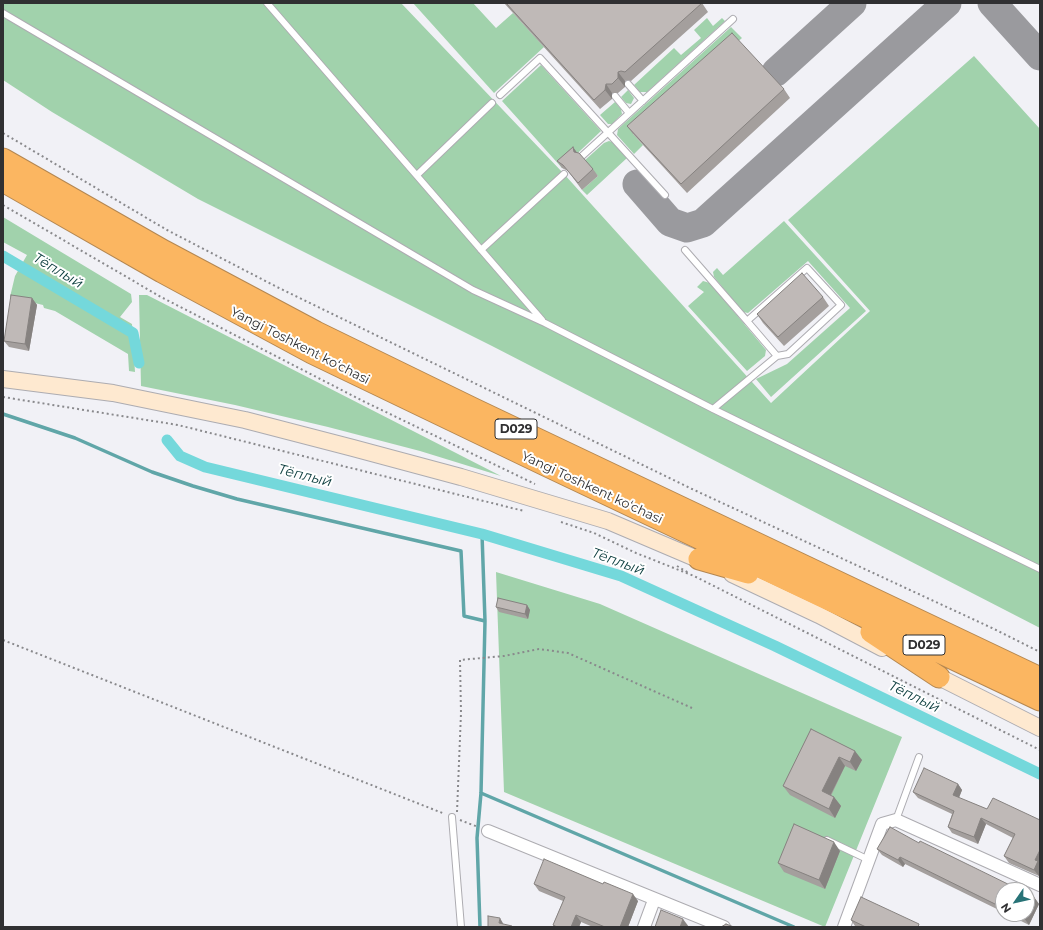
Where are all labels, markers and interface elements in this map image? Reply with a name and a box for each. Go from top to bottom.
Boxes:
water label: Тёплый [30,250,86,292]
street label: Yangi Toshkent ko‘chasi [228,304,372,388]
road number: D029 [495,419,537,439]
street label: Yangi Toshkent ko‘chasi [519,448,665,528]
water label: Тёплый [276,461,334,491]
water label: Тёплый [589,545,647,579]
road number: D029 [903,635,945,655]
water label: Тёплый [886,677,942,717]
north arrow [995,882,1035,922]
text: N [998,901,1014,916]

